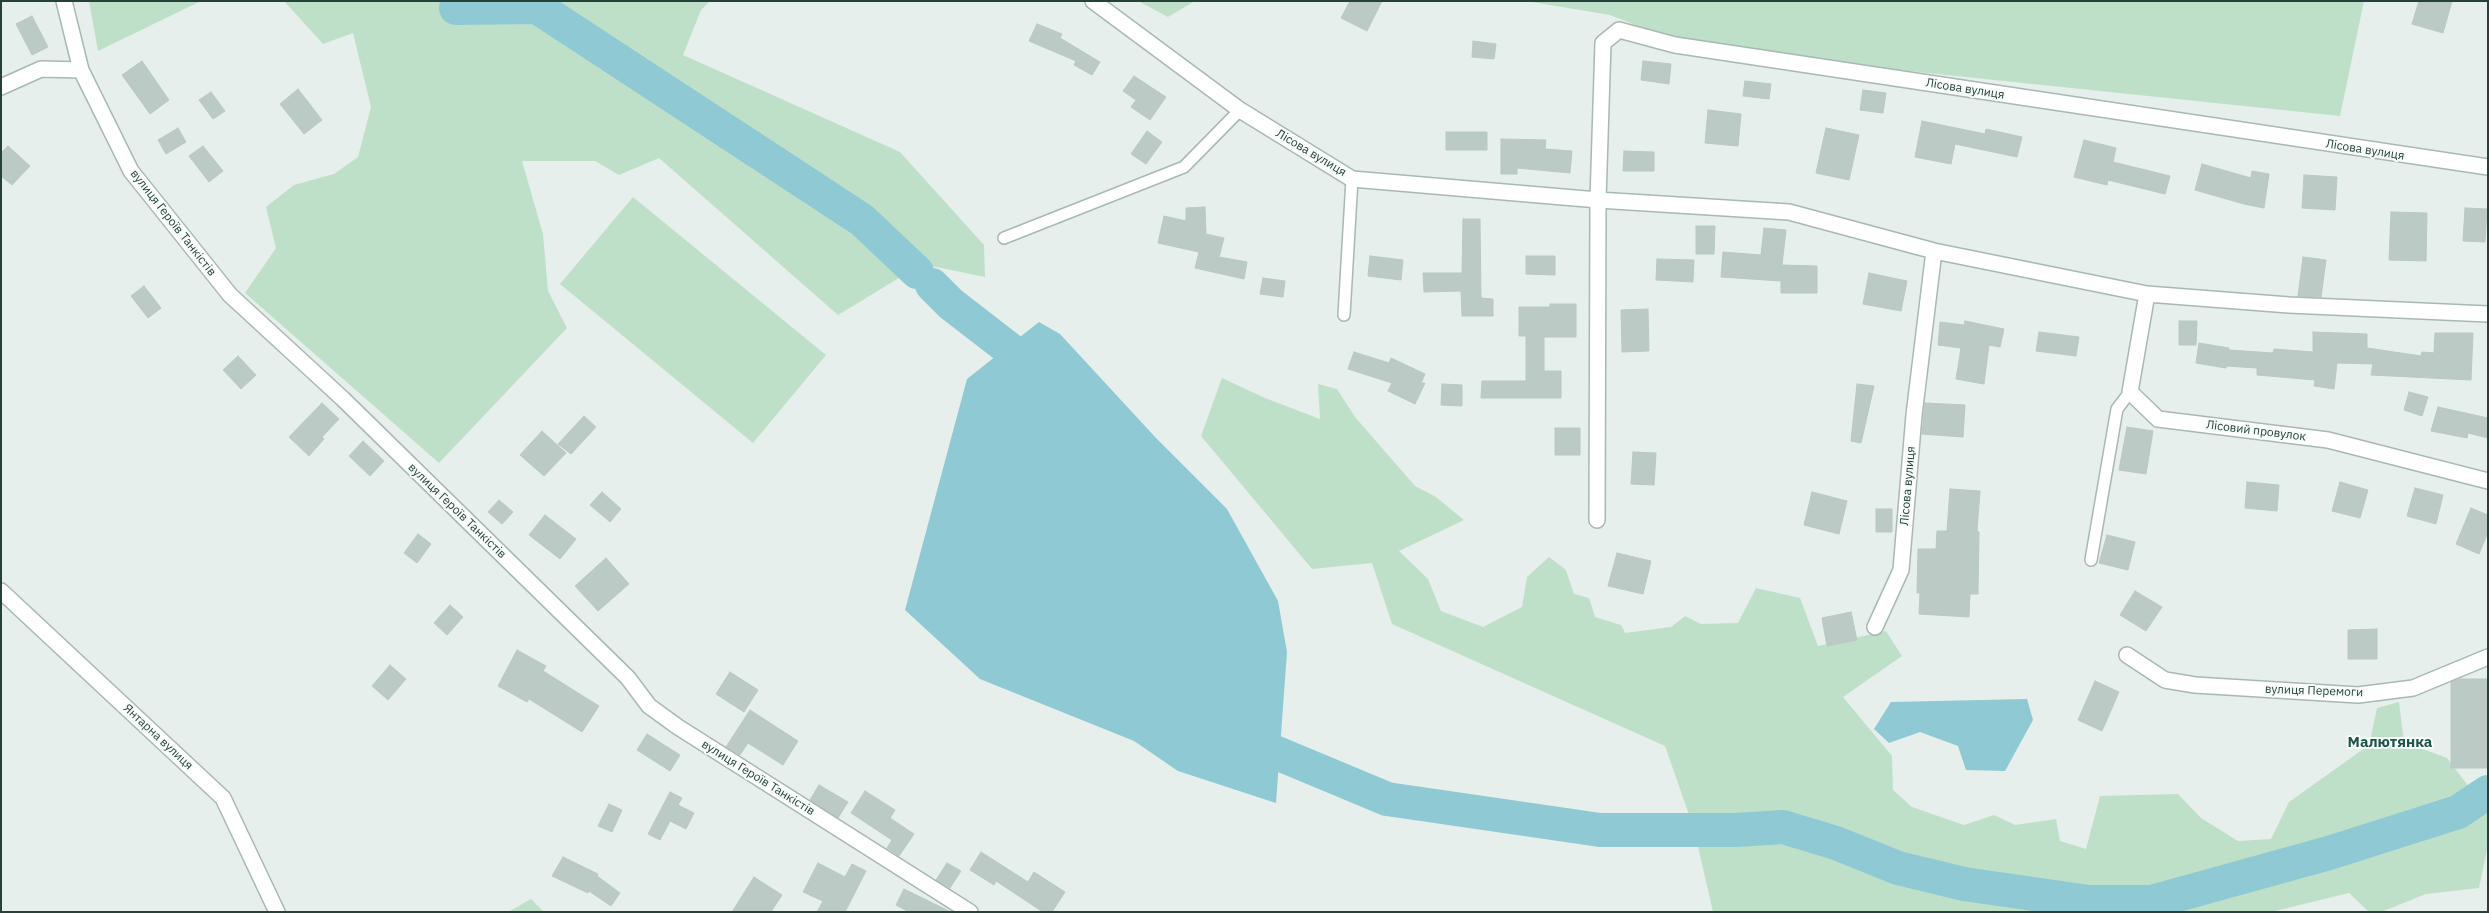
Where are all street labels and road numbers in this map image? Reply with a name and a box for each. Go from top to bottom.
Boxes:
street label: Лісова вулиця [1925,76,2005,102]
street label: Лісова вулиця [1273,126,1349,180]
street label: Лісова вулиця [2325,137,2405,163]
street label: вулиця Героїв Танкістів [127,167,219,279]
street label: Лісовий провулок [2205,418,2307,444]
street label: Лісова вулиця [1897,446,1919,526]
street label: вулиця Героїв Танкістів [405,460,509,562]
street label: вулиця Перемоги [2265,682,2363,700]
street label: Янтарна вулиця [120,701,196,773]
street label: вулиця Героїв Танкістів [699,737,817,819]

